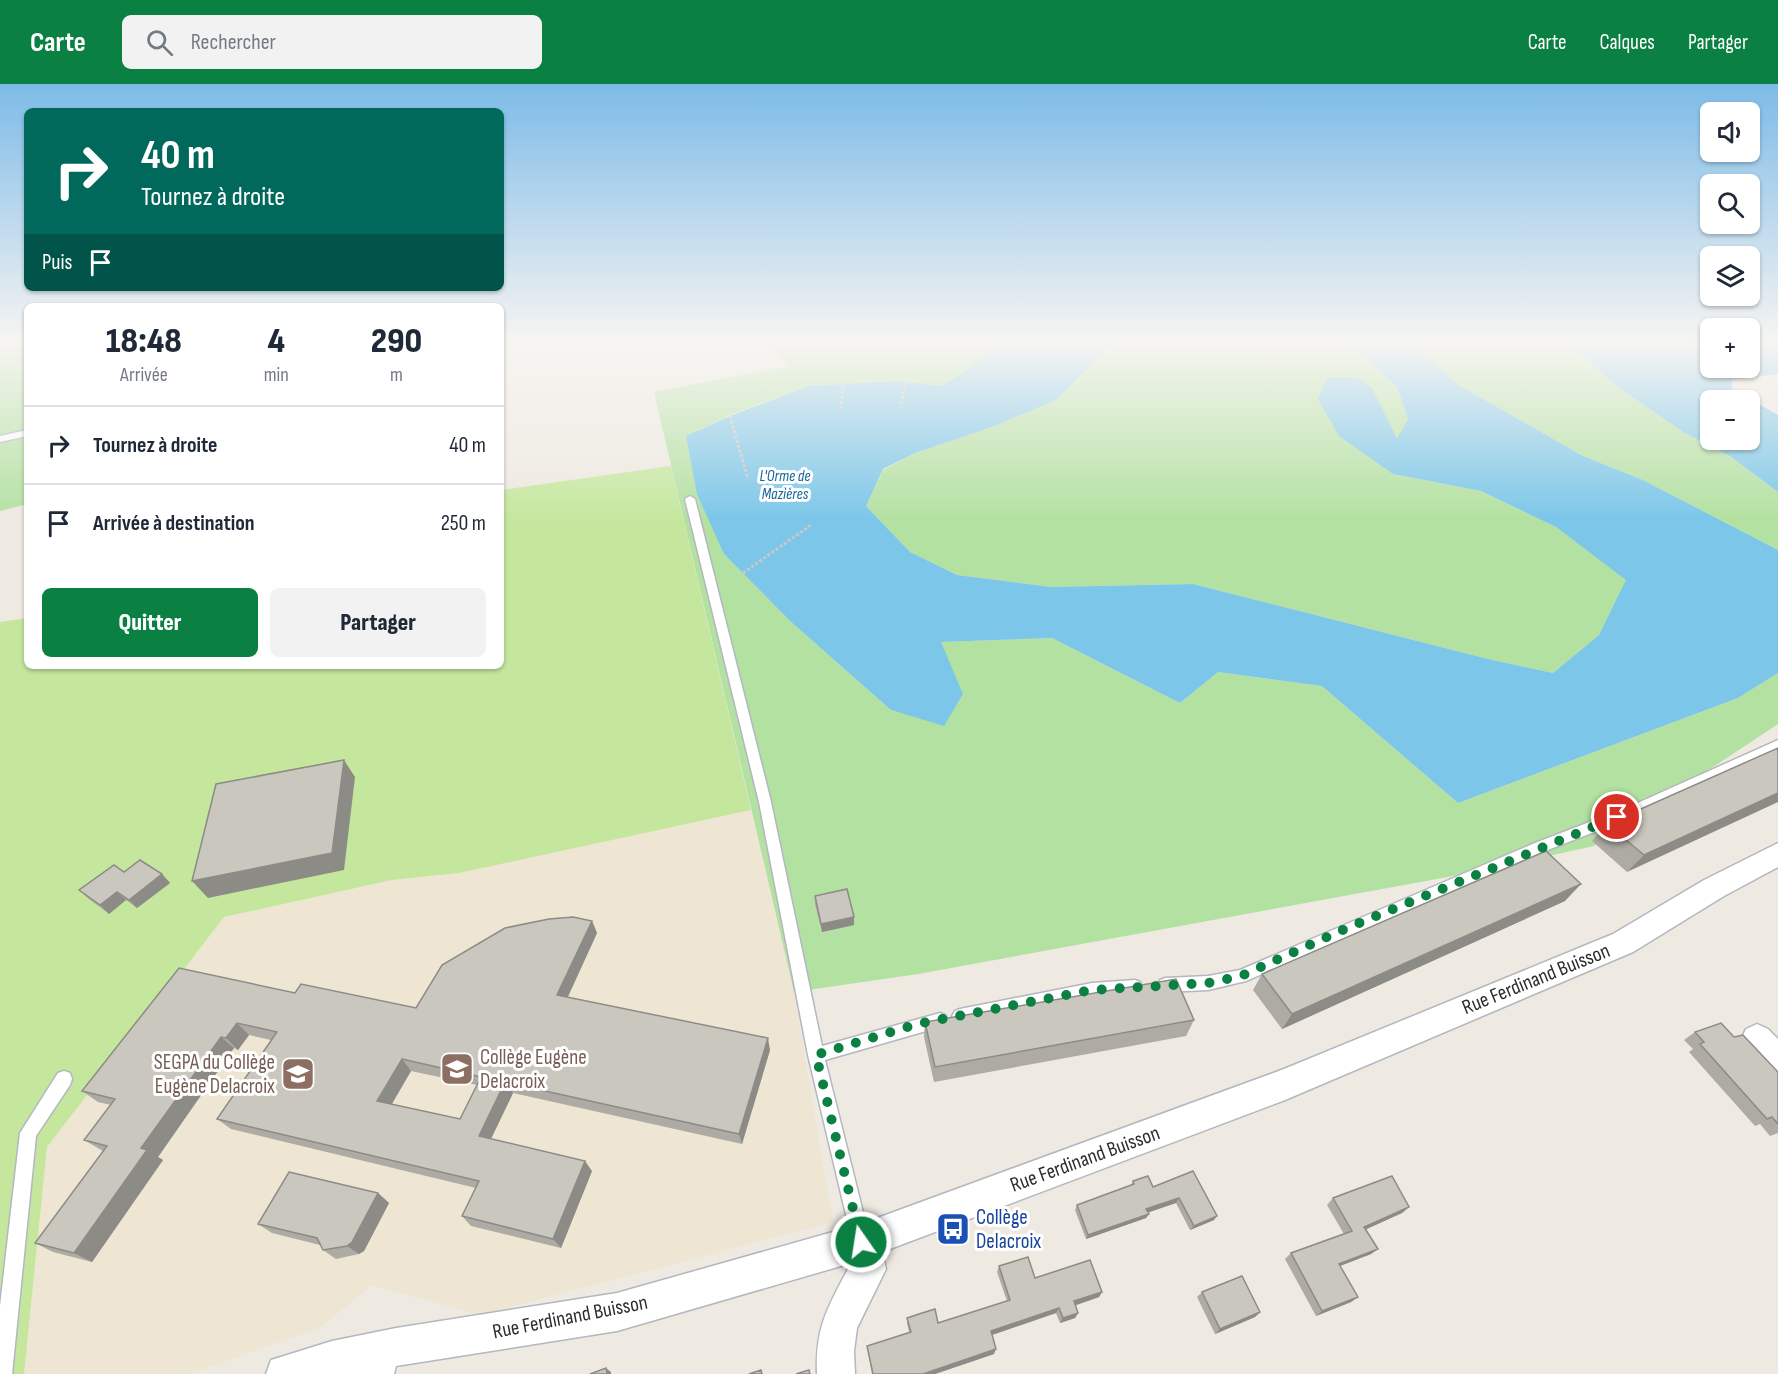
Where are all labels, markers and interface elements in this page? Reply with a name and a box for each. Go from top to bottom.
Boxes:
search box [122,15,542,69]
text: Carte [30,26,86,59]
icon: search [143,26,176,59]
text: Rechercher [191,29,276,56]
text: Carte [1528,30,1567,55]
text: Calques [1600,30,1655,55]
text: Partager [1688,30,1748,55]
map controls [1700,102,1760,450]
button: sound [1700,102,1760,162]
text: 40 m [141,130,215,181]
icon: right [42,132,120,210]
button: search [1700,174,1760,234]
text: Tournez à droite [141,181,285,213]
icon: arrive [84,246,117,279]
button: layers [1700,246,1760,306]
text: Puis [42,249,72,276]
button: + [1700,318,1760,378]
text: 18:48 [106,320,182,363]
text: 4 [268,320,285,363]
text: 290 [371,320,422,363]
text: Arrivée [120,363,168,387]
text: min [264,363,289,387]
text: m [390,363,403,387]
button: − [1700,390,1760,450]
icon: right [42,429,75,462]
text: Tournez à droite [93,432,218,459]
text: 40 m [449,432,486,459]
water label: L'Orme de Mazières [759,467,811,504]
icon: arrive [42,507,75,540]
text: Arrivée à destination [93,510,255,537]
text: 250 m [441,510,486,537]
button: Quitter [42,588,258,657]
button: Partager [270,588,486,657]
pin [1591,791,1642,842]
icon: arrive [1600,800,1633,833]
street label: Rue Ferdinand Buisson [1458,938,1614,1020]
place label: Collège Eugène Delacroix [480,1045,587,1094]
place label: SEGPA du Collège Eugène Delacroix [154,1050,275,1099]
school or university icon: Collège Eugène Delacroix [439,1051,475,1087]
school or university icon: SEGPA du Collège Eugène Delacroix [280,1056,316,1092]
street label: Rue Ferdinand Buisson [1007,1120,1163,1198]
place label: Collège Delacroix [976,1205,1041,1254]
position arrow [829,1210,893,1274]
bus stop icon: Collège Delacroix [935,1211,971,1247]
street label: Rue Ferdinand Buisson [490,1290,650,1344]

